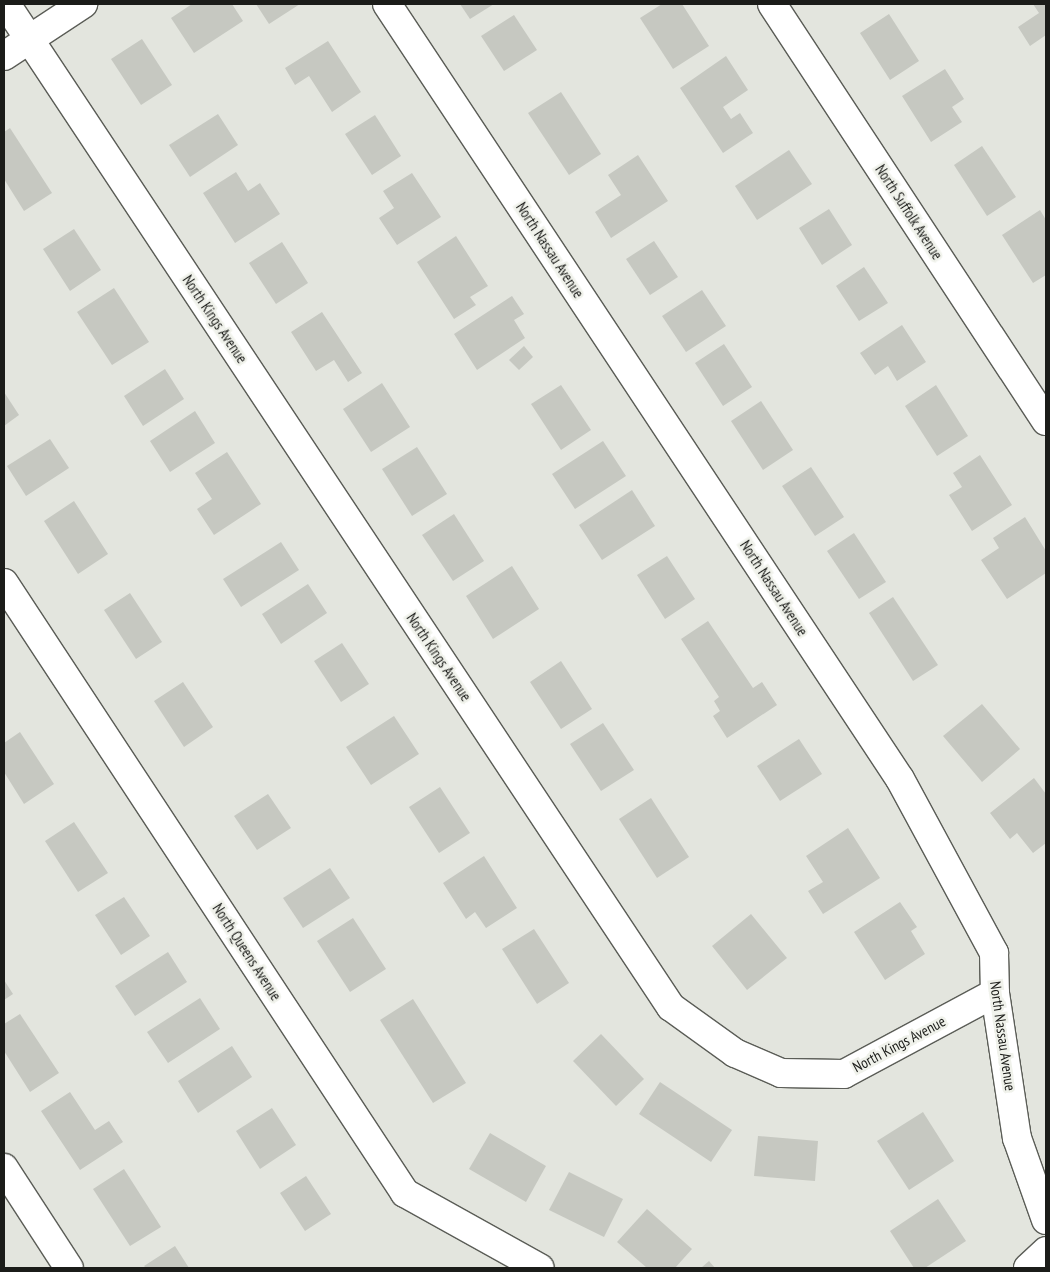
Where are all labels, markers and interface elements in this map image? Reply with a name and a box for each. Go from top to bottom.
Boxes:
street label: North Suffolk Avenue [871,161,947,263]
street label: North Nassau Avenue [512,199,588,301]
street label: North Kings Avenue [179,271,251,367]
street label: North Nassau Avenue [736,537,812,639]
street label: North Kings Avenue [403,609,475,705]
street label: North Queens Avenue [209,900,285,1004]
street label: North Nassau Avenue [986,980,1020,1092]
street label: North Kings Avenue [849,1012,949,1076]

